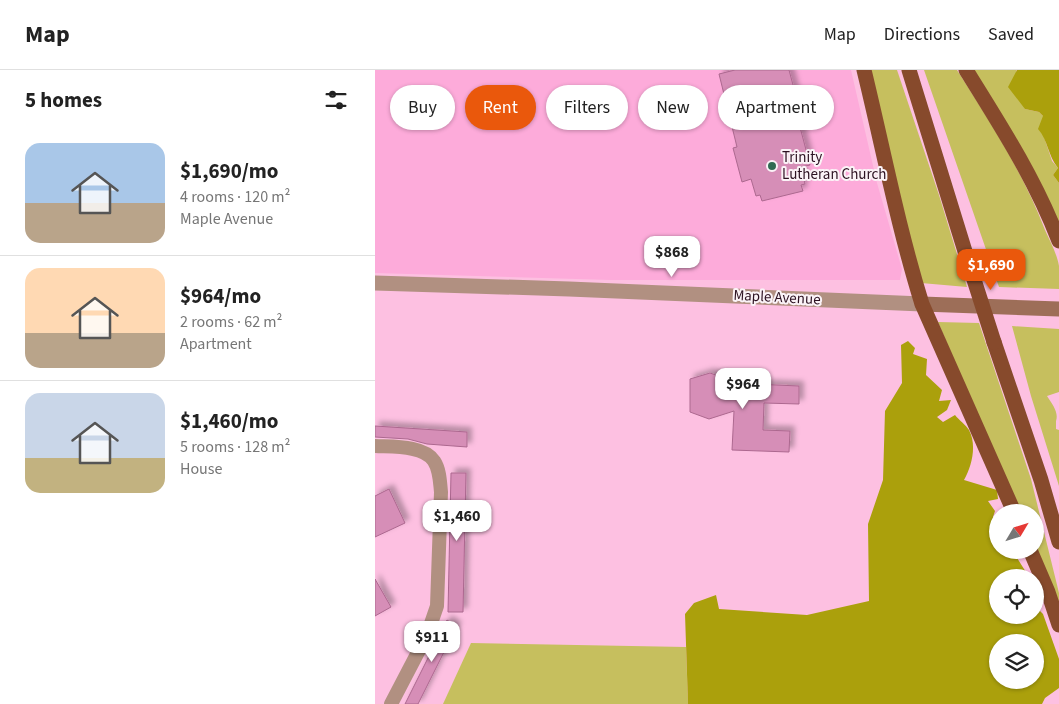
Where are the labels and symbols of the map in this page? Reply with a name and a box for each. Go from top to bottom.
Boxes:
place label: Trinity Lutheran Church [782,147,887,185]
marker: Trinity Lutheran Church [766,160,778,172]
pin: $868 [642,236,702,278]
pin: $1,690 [950,248,1032,291]
street label: Maple Avenue [733,285,821,310]
pin: $964 [713,368,773,410]
pin: $1,460 [416,500,498,542]
north arrow [989,504,1044,559]
pin: $911 [402,620,462,663]

